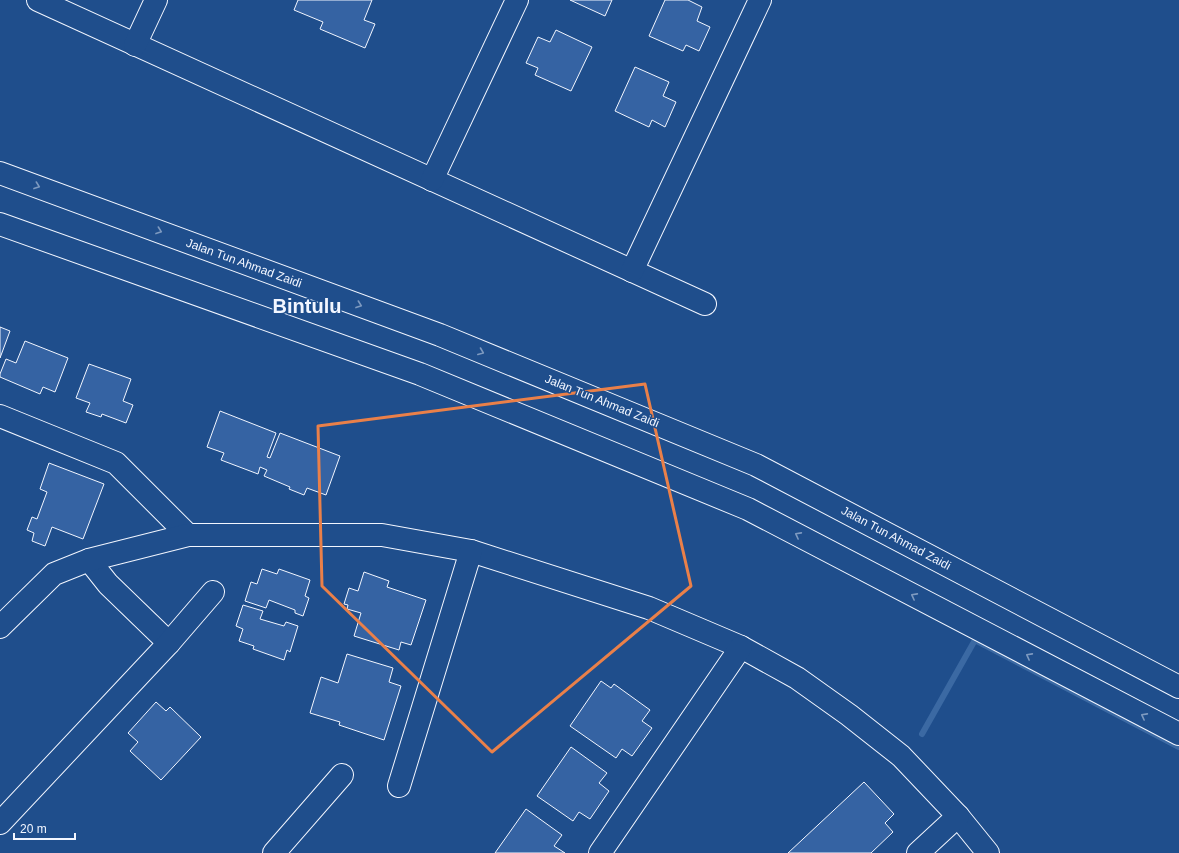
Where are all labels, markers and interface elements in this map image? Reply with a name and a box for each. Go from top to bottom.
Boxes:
one-way arrow [33,182,40,190]
one-way arrow [155,227,162,235]
street label: Jalan Tun Ahmad Zaidi [184,236,304,290]
district label: Bintulu [273,295,341,317]
one-way arrow [356,301,363,309]
one-way arrow [477,347,484,355]
street label: Jalan Tun Ahmad Zaidi [543,372,661,430]
street label: Jalan Tun Ahmad Zaidi [839,503,953,573]
one-way arrow [795,533,803,540]
one-way arrow [911,593,918,600]
one-way arrow [1026,653,1033,660]
one-way arrow [1141,713,1149,720]
scale bar [14,815,75,841]
text: 20 m [20,822,47,836]

